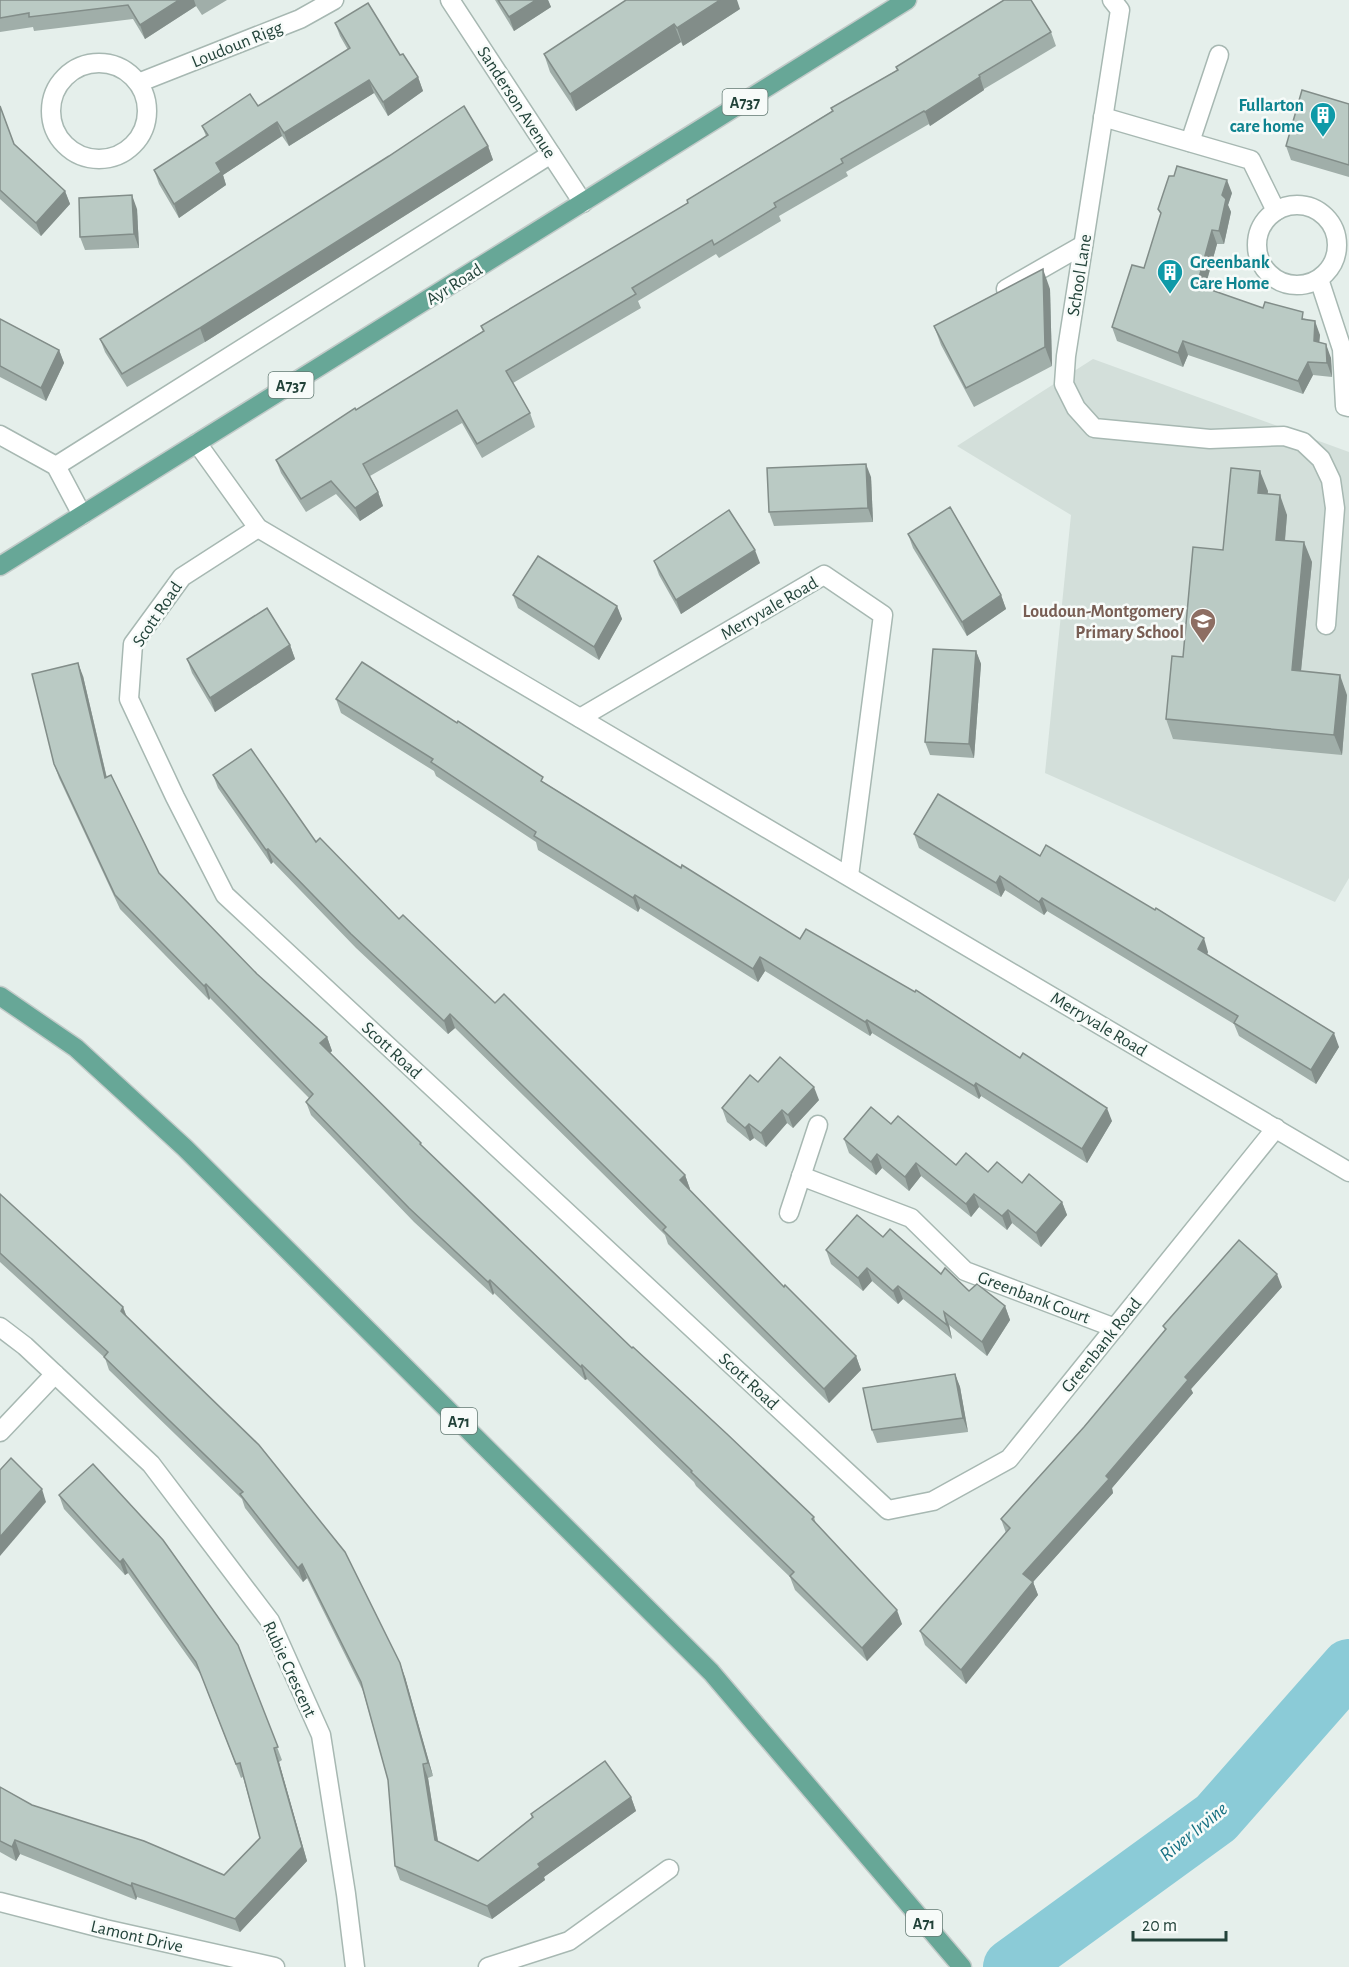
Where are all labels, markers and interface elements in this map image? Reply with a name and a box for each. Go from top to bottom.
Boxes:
street label: Loudoun Rigg [189,18,286,71]
street label: Sanderson Avenue [473,44,559,162]
road number: A737 [722,89,768,115]
place label: Fullarton care home [1230,97,1304,136]
building icon: Fullarton care home [1308,100,1338,138]
street label: School Lane [1065,233,1095,317]
place label: Greenbank Care Home [1190,254,1270,293]
building icon: Greenbank Care Home [1155,257,1185,295]
street label: Ayr Road [423,261,486,309]
road number: A737 [268,372,314,398]
street label: Merryvale Road [718,574,821,644]
street label: Scott Road [130,579,186,650]
place label: Loudoun-Montgomery Primary School [1023,603,1185,642]
school or university icon: Loudoun-Montgomery Primary School [1188,606,1218,644]
street label: Merryvale Road [1047,989,1150,1061]
street label: Scott Road [358,1019,425,1083]
street label: Greenbank Court [975,1268,1092,1328]
street label: Greenbank Road [1058,1295,1145,1396]
street label: Scott Road [715,1350,782,1414]
road number: A71 [441,1408,477,1434]
street label: Rubie Crescent [259,1619,319,1720]
water label: River Irvine [1156,1798,1232,1865]
scale bar [1133,1904,1226,1942]
road number: A71 [906,1910,942,1936]
text: 20 m [1142,1917,1177,1935]
street label: Lamont Drive [89,1918,185,1956]

